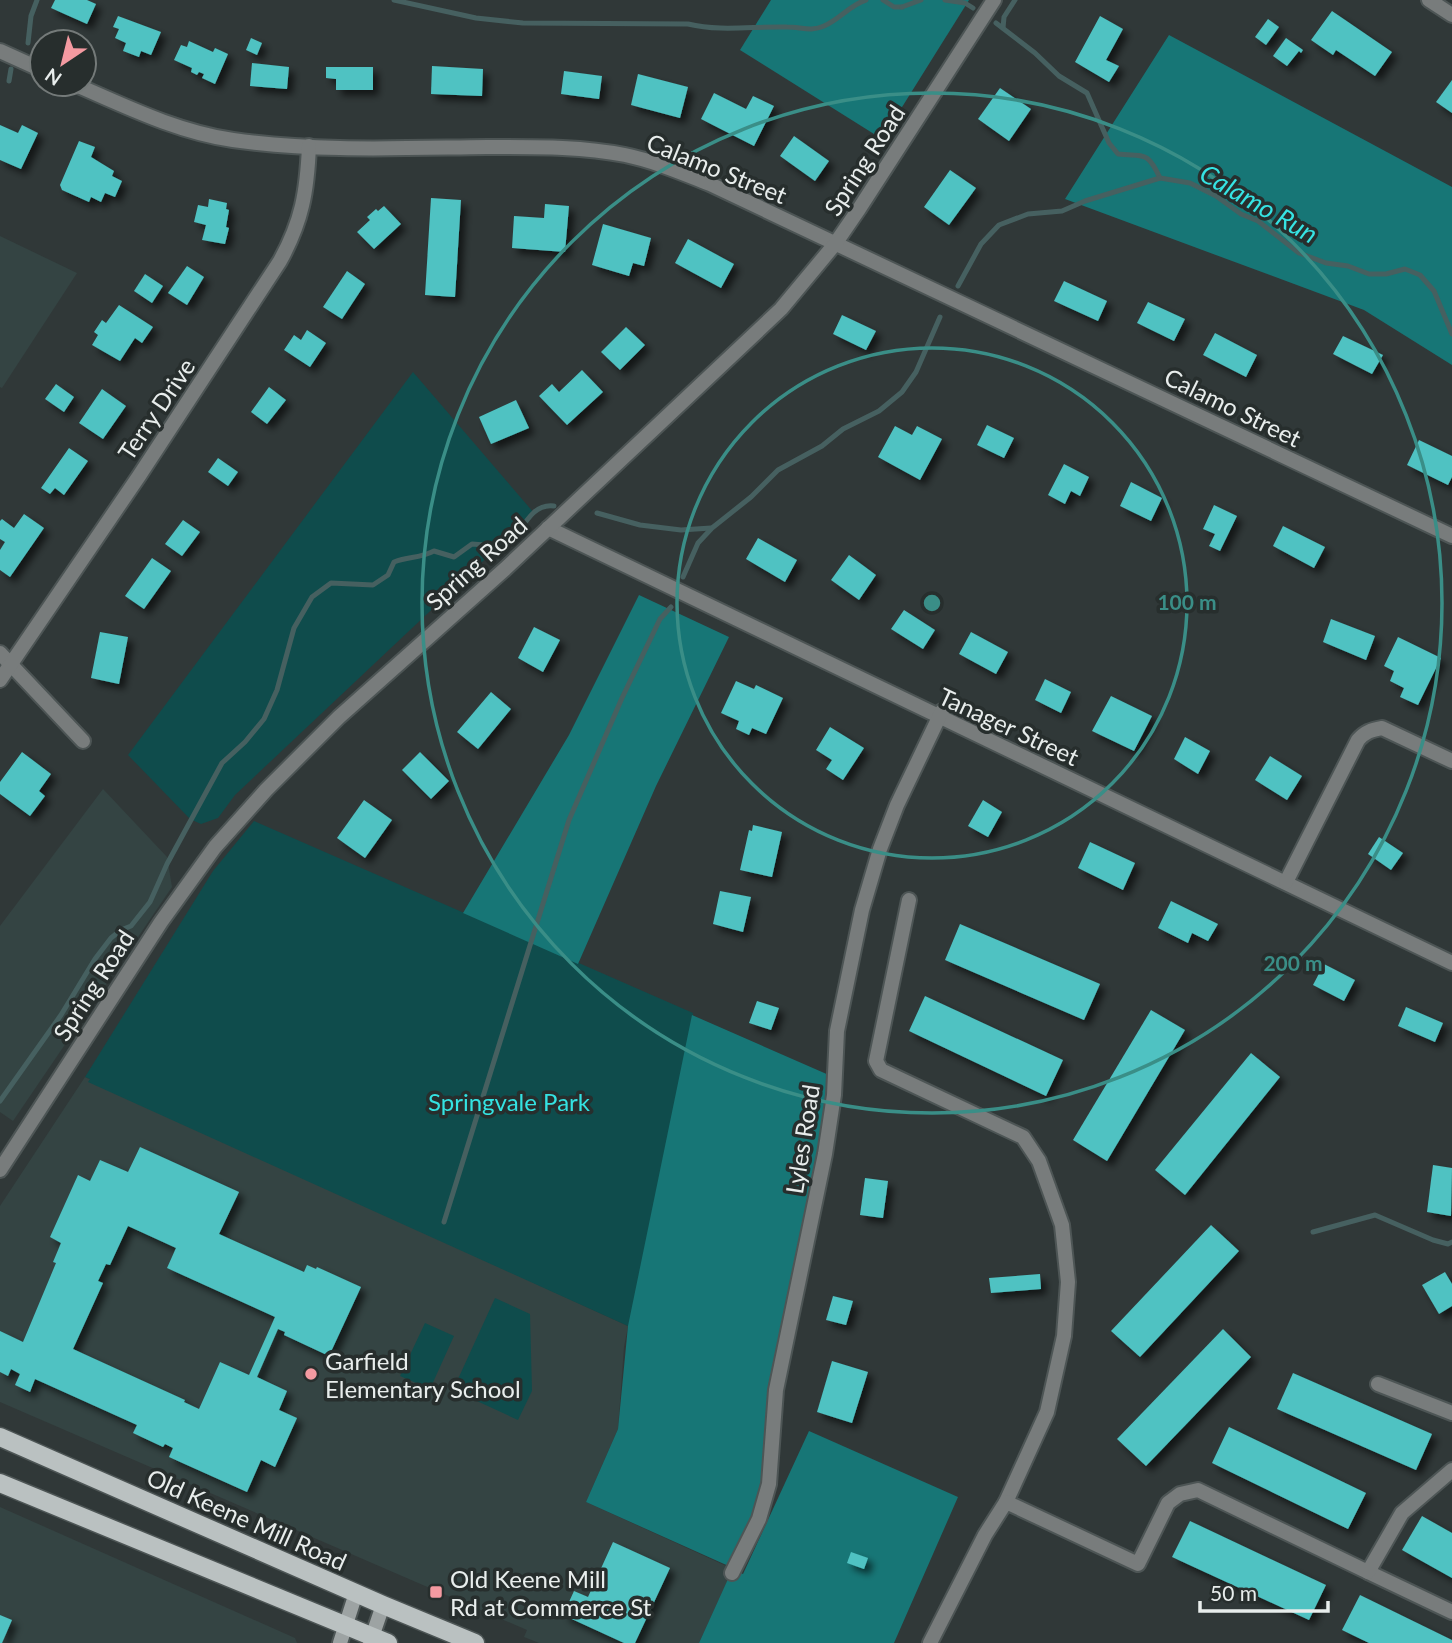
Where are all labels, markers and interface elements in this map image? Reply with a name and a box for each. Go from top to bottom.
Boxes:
north arrow [28,28,98,98]
text: N [40,64,66,91]
street label: Spring Road [818,99,910,221]
street label: Calamo Street [643,127,792,209]
water label: Calamo Run [1194,156,1324,250]
street label: Terry Drive [111,353,201,465]
street label: Calamo Street [1160,361,1306,453]
street label: Spring Road [419,510,533,616]
text: 100 m [1157,589,1217,614]
centre of rings [920,591,944,615]
street label: Tanager Street [934,681,1084,771]
street label: Spring Road [47,924,139,1046]
text: 200 m [1263,950,1323,975]
street label: Lyles Road [779,1082,825,1196]
park label: Springvale Park [428,1087,591,1116]
place label: Garfield Elementary School [325,1346,521,1403]
marker: Garfield Elementary School [303,1366,319,1382]
street label: Old Keene Mill Road [143,1462,351,1576]
place label: Old Keene Mill Rd at Commerce St [450,1564,652,1621]
scale bar [1200,1570,1328,1614]
text: 50 m [1210,1580,1257,1605]
marker: Old Keene Mill Rd at Commerce St [428,1584,444,1600]

